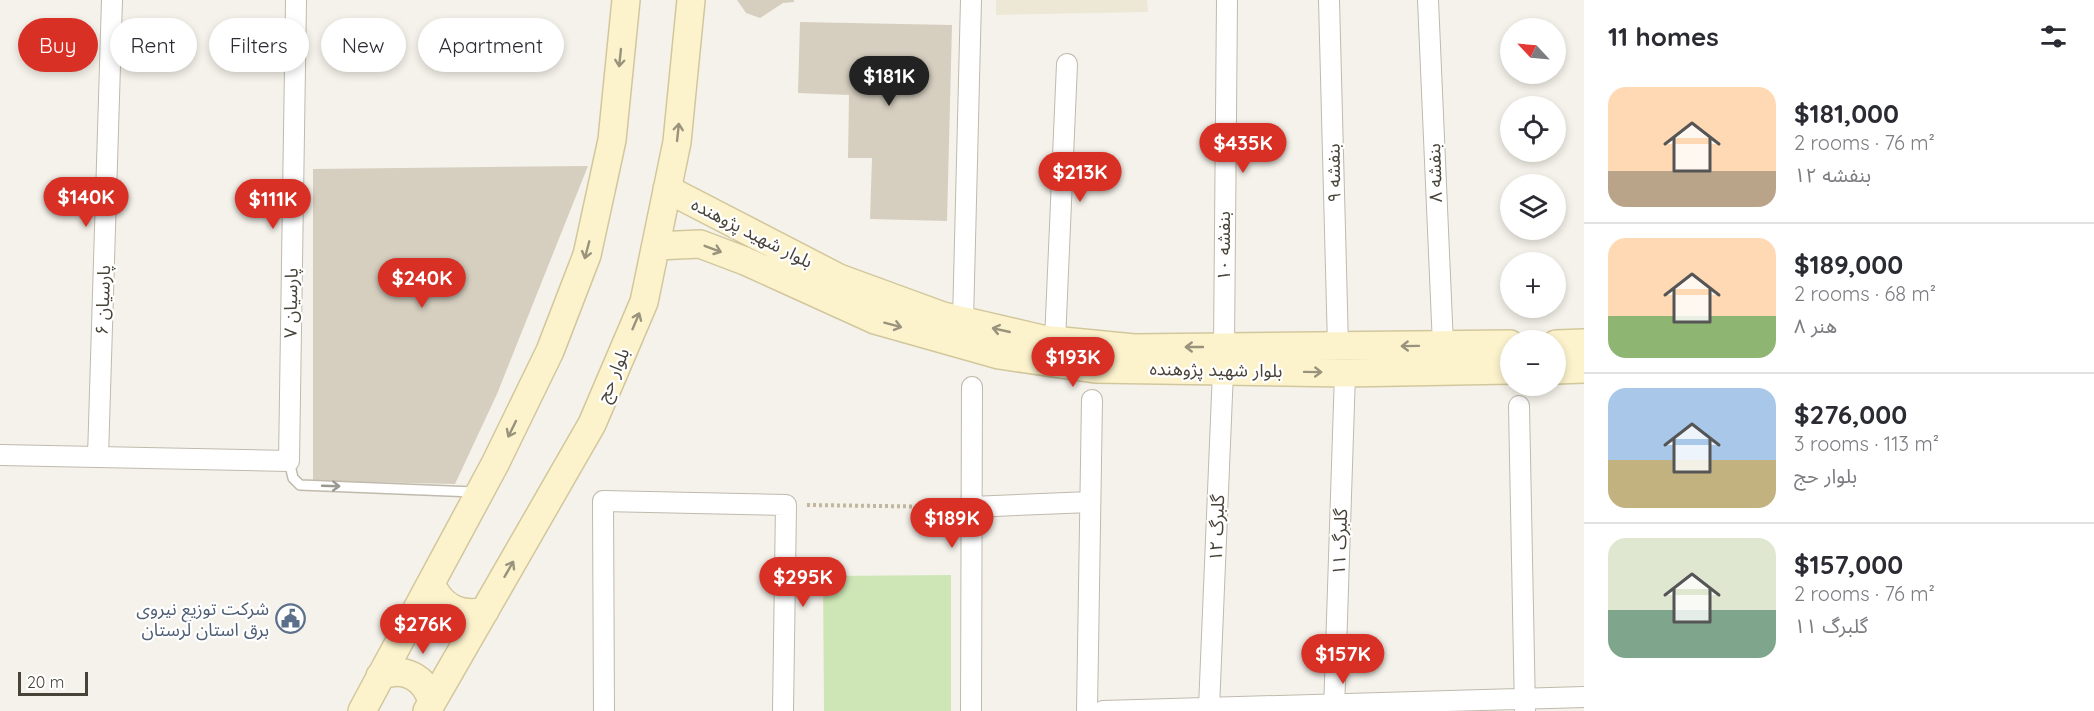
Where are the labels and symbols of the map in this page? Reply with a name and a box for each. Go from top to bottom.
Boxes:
north arrow [1500,18,1566,84]
one-way arrow [614,48,625,68]
pin: $181K [847,56,931,107]
one-way arrow [673,122,684,142]
pin: $435K [1201,123,1285,174]
street label: بنفشه ۹ [1321,143,1346,203]
street label: بنفشه ۸ [1422,143,1447,203]
pin: $213K [1038,152,1122,203]
pin: $140K [44,177,128,228]
pin: $111K [231,179,315,230]
street label: بلوار شهید پژوهنده [688,192,817,273]
street label: بنفشه ۱۰ [1212,211,1235,281]
one-way arrow [581,240,593,259]
one-way arrow [703,244,722,255]
pin: $240K [380,258,464,309]
street label: پارسیان ۶ [90,264,115,336]
street label: پارسیان ۷ [278,268,303,338]
one-way arrow [631,313,642,331]
one-way arrow [883,320,902,331]
one-way arrow [991,323,1010,335]
pin: $193K [1031,337,1115,388]
one-way arrow [1401,340,1421,351]
one-way arrow [1185,341,1205,353]
street label: بلوار حج [591,344,636,406]
street label: بلوار شهید پژوهنده [1149,357,1283,382]
one-way arrow [1303,366,1323,378]
one-way arrow [505,420,517,438]
one-way arrow [321,480,341,492]
street label: گلبرگ ۱۲ [1204,494,1229,562]
pin: $189K [910,498,994,549]
street label: گلبرگ ۱۱ [1327,508,1352,576]
pin: $295K [761,557,845,608]
one-way arrow [504,561,515,579]
place label: شرکت توزیع نیروی برق استان لرستان [136,597,269,641]
public building icon: شرکت توزیع نیروی برق استان لرستان [274,603,306,635]
pin: $276K [381,604,465,655]
pin: $157K [1301,634,1385,685]
scale bar [18,669,88,696]

